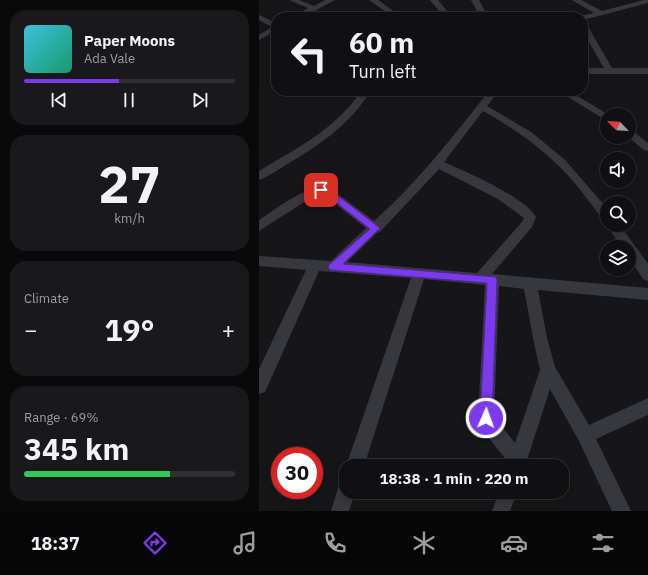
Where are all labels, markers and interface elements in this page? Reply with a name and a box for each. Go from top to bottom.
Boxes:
text: 60 m [349,24,414,61]
icon: left [283,28,335,80]
text: Paper Moons [84,31,175,50]
text: Ada Vale [84,50,135,67]
text: Turn left [349,60,417,83]
icon: previous [48,89,70,111]
icon: pause [118,89,140,111]
icon: next [189,89,211,111]
north arrow [600,108,636,144]
map controls [600,108,636,276]
text: 27 [98,150,161,217]
button: sound [600,152,636,188]
pin [304,173,338,207]
icon: arrive [310,179,332,201]
button: search [600,196,636,232]
text: km/h [114,210,145,227]
button: layers [600,240,636,276]
text: Climate [24,290,69,307]
text: 19° [104,310,155,349]
text: − [24,315,37,344]
text: + [222,315,235,344]
position arrow [465,397,507,439]
text: Range · 69% [24,409,98,426]
text: 345 km [24,429,129,468]
speed limit sign: 30 [271,447,323,499]
text: 18:38 · 1 min · 220 m [380,469,528,488]
icon: directions [141,529,169,557]
icon: music [231,529,259,557]
icon: phone [321,529,349,557]
icon: climate [410,529,438,557]
icon: car [500,529,528,557]
icon: filters [589,529,617,557]
text: 18:37 [31,532,80,555]

